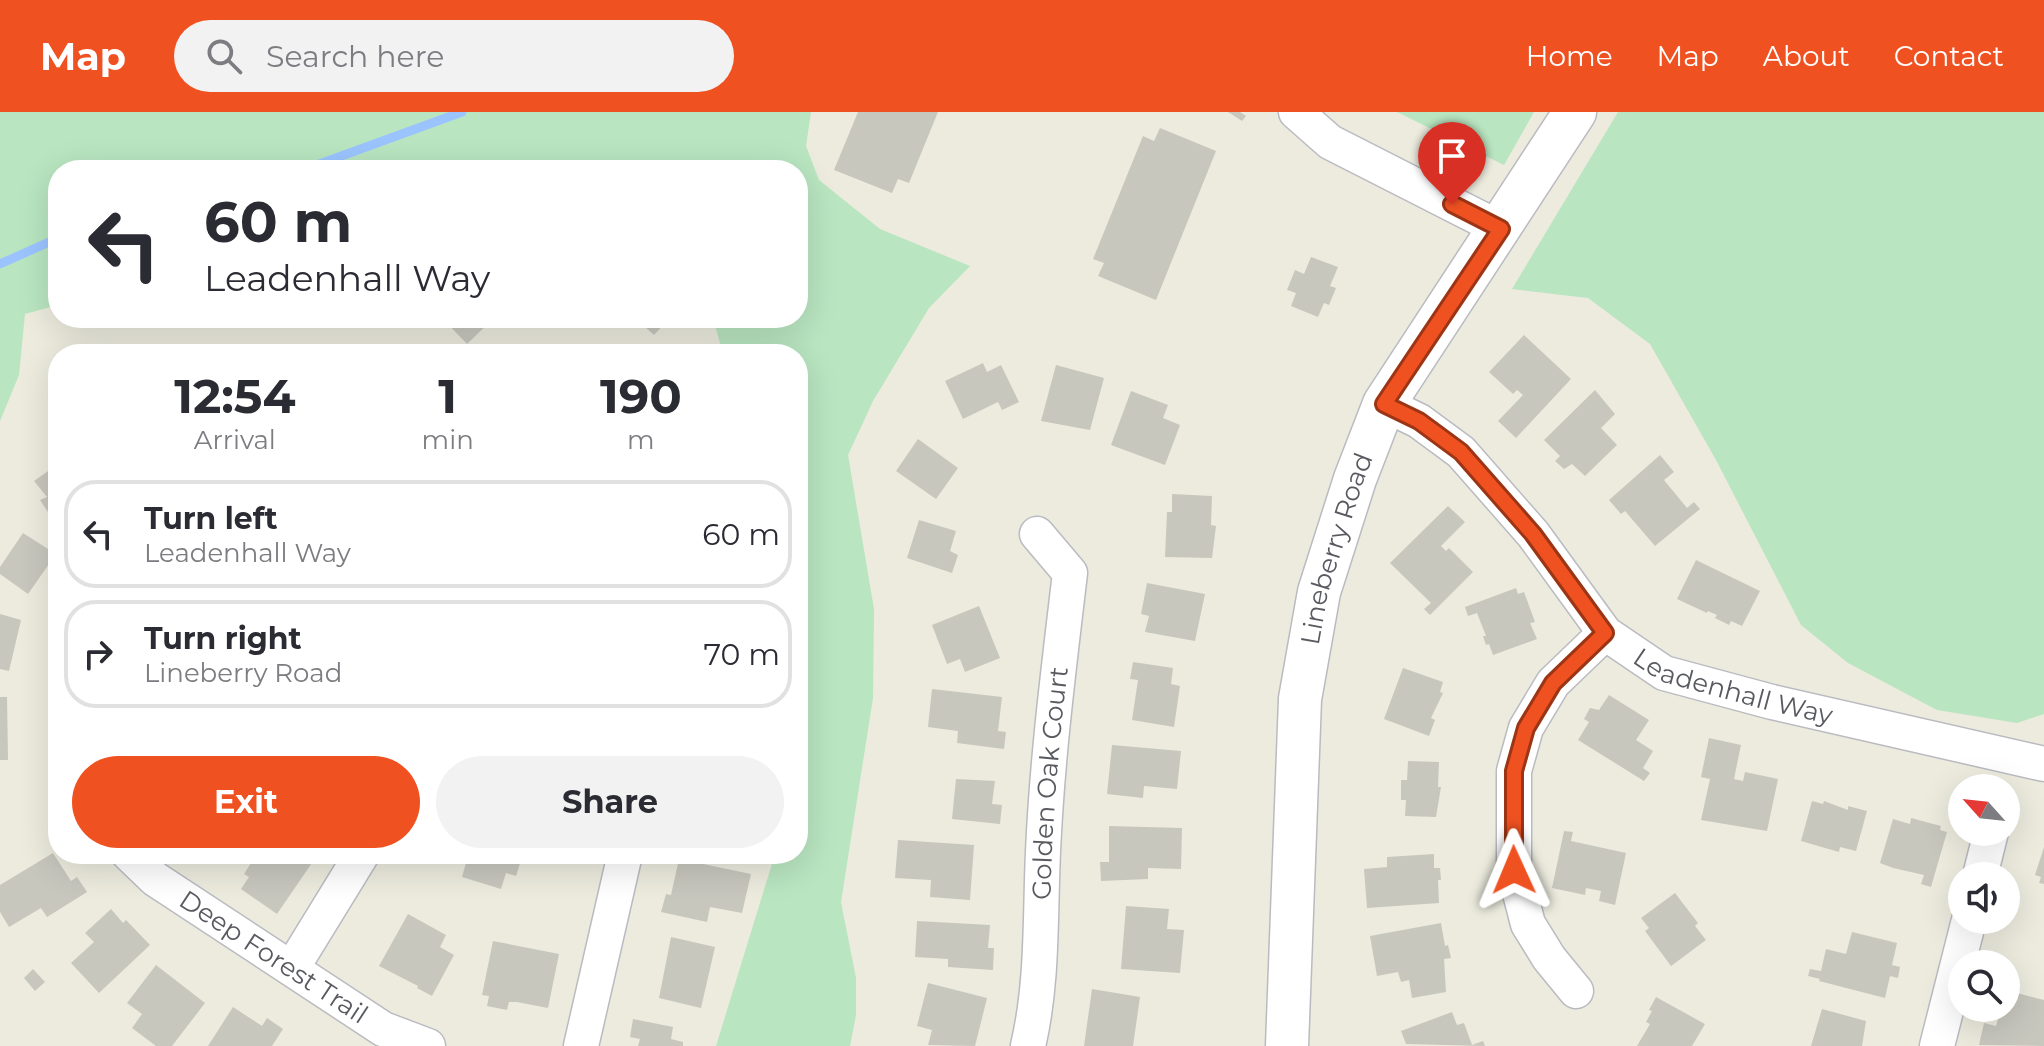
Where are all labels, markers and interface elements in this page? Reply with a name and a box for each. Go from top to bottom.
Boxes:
search box [174,20,734,92]
text: Map [40,33,126,80]
icon: search [202,34,246,78]
text: Search here [266,38,444,75]
text: Home [1526,39,1613,73]
text: Map [1657,39,1719,73]
text: About [1763,39,1850,73]
text: Contact [1894,39,2004,73]
pin [1418,122,1486,204]
icon: arrive [1430,134,1474,178]
text: 60 m [204,188,352,256]
icon: left [72,192,176,296]
text: Leadenhall Way [204,256,490,300]
text: 12:54 [174,367,295,425]
text: 1 [438,367,457,425]
text: 190 [600,367,682,425]
text: Arrival [194,424,276,456]
text: min [422,424,474,456]
text: m [627,424,655,456]
street label: Lineberry Road [1294,448,1380,647]
text: Turn left [144,500,277,537]
icon: left [76,512,120,556]
text: 60 m [702,516,780,553]
text: Leadenhall Way [144,537,351,569]
text: Turn right [144,620,301,657]
icon: right [76,632,120,676]
text: 70 m [703,636,780,673]
street label: Leadenhall Way [1627,641,1837,732]
text: Lineberry Road [144,657,342,689]
street label: Golden Oak Court [1026,665,1075,900]
button: Exit [72,756,420,848]
button: Share [436,756,784,848]
north arrow [1948,774,2020,846]
map controls [1948,774,2020,1022]
position arrow [1472,828,1556,912]
button: sound [1948,862,2020,934]
street label: Deep Forest Trail [173,883,374,1031]
button: search [1948,950,2020,1022]

